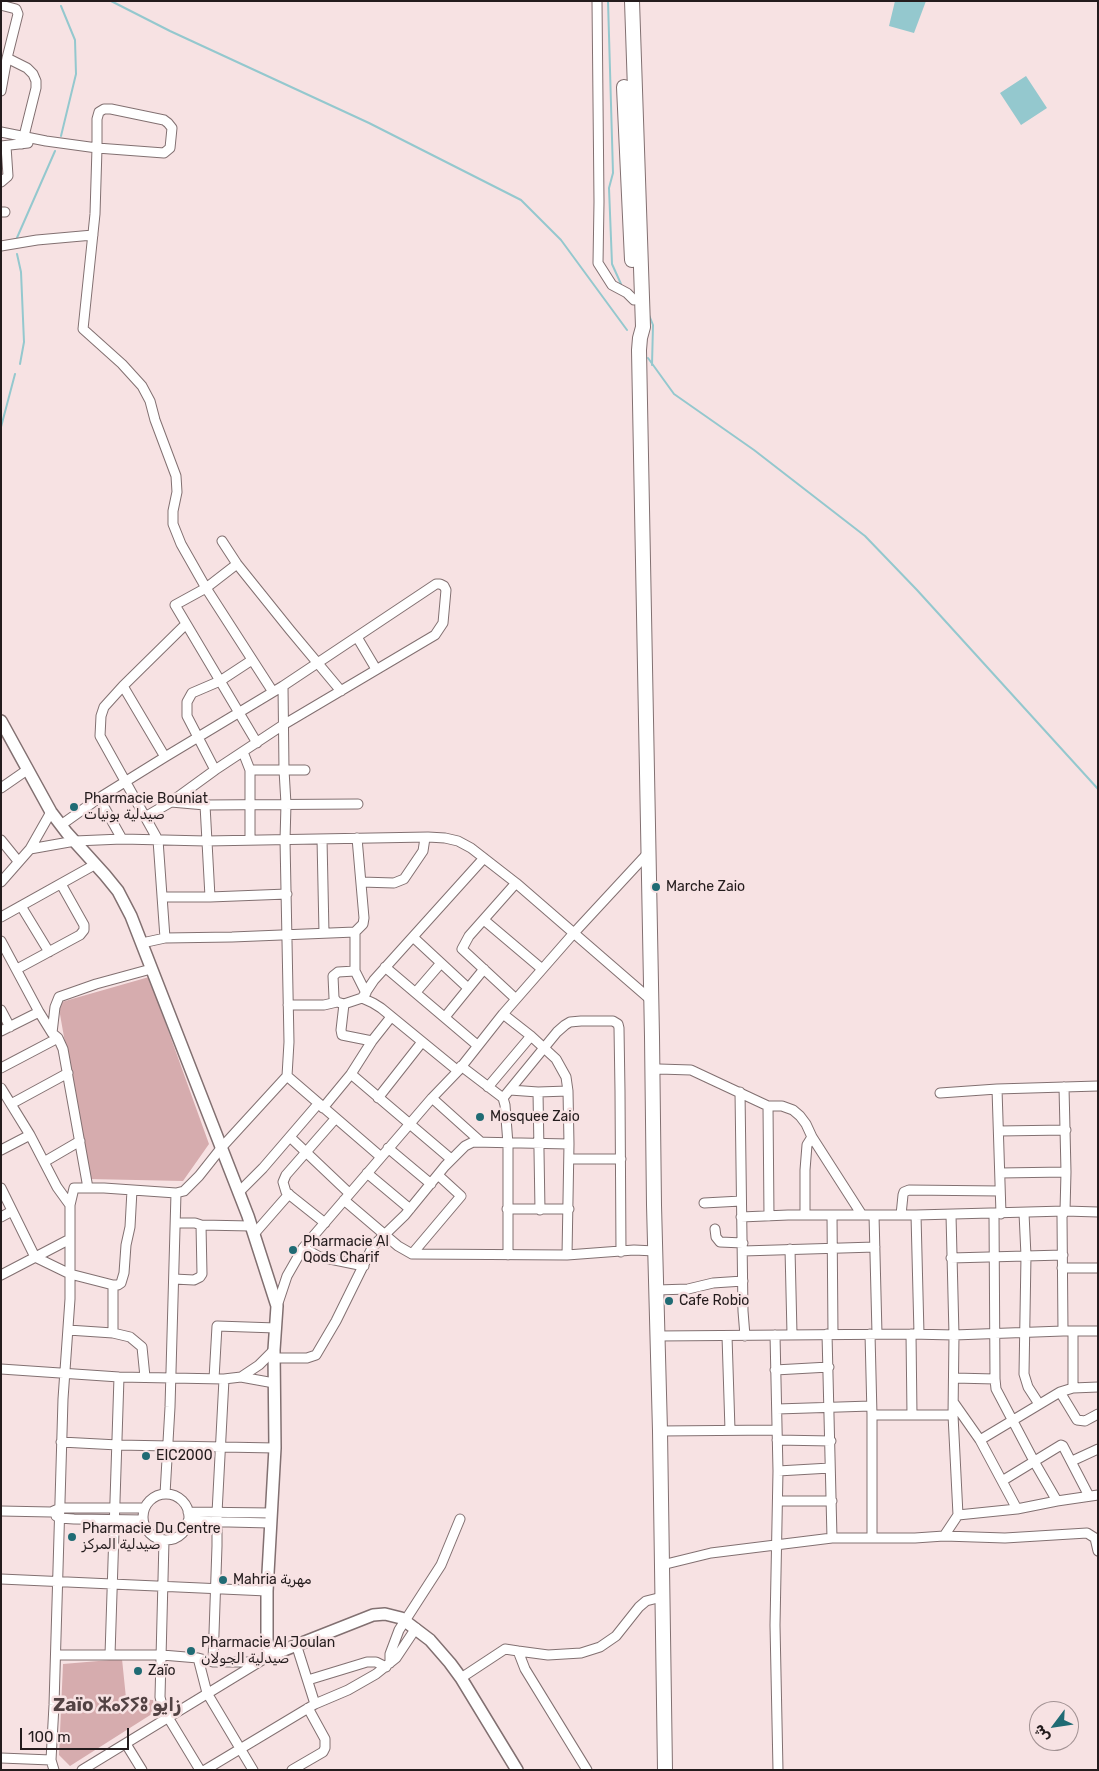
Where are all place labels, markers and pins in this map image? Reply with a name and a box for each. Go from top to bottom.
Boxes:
place label: Pharmacie Bouniat صيدلية بونيات [84,791,208,824]
marker: Pharmacie Bouniat صيدلية بونيات [68,801,80,813]
place label: Marche Zaio [666,879,745,895]
marker: Marche Zaio [650,881,662,893]
place label: Mosquee Zaio [490,1109,580,1125]
marker: Mosquee Zaio [474,1111,486,1123]
place label: Pharmacie Al Qods Charif [303,1234,389,1266]
marker: Pharmacie Al Qods Charif [287,1244,299,1256]
place label: Cafe Robio [679,1293,749,1309]
marker: Cafe Robio [663,1295,675,1307]
place label: EIC2000 [156,1448,213,1464]
marker: EIC2000 [140,1450,152,1462]
place label: Pharmacie Du Centre صيدلية المركز [82,1521,221,1554]
marker: Pharmacie Du Centre صيدلية المركز [66,1531,78,1543]
place label: Mahria مهرية [233,1572,312,1588]
marker: Mahria مهرية [217,1574,229,1586]
place label: Pharmacie Al Joulan صيدلية الجولان [201,1635,335,1668]
marker: Pharmacie Al Joulan صيدلية الجولان [185,1645,197,1657]
place label: Zaïo [148,1663,176,1679]
marker: Zaïo [132,1665,144,1677]

